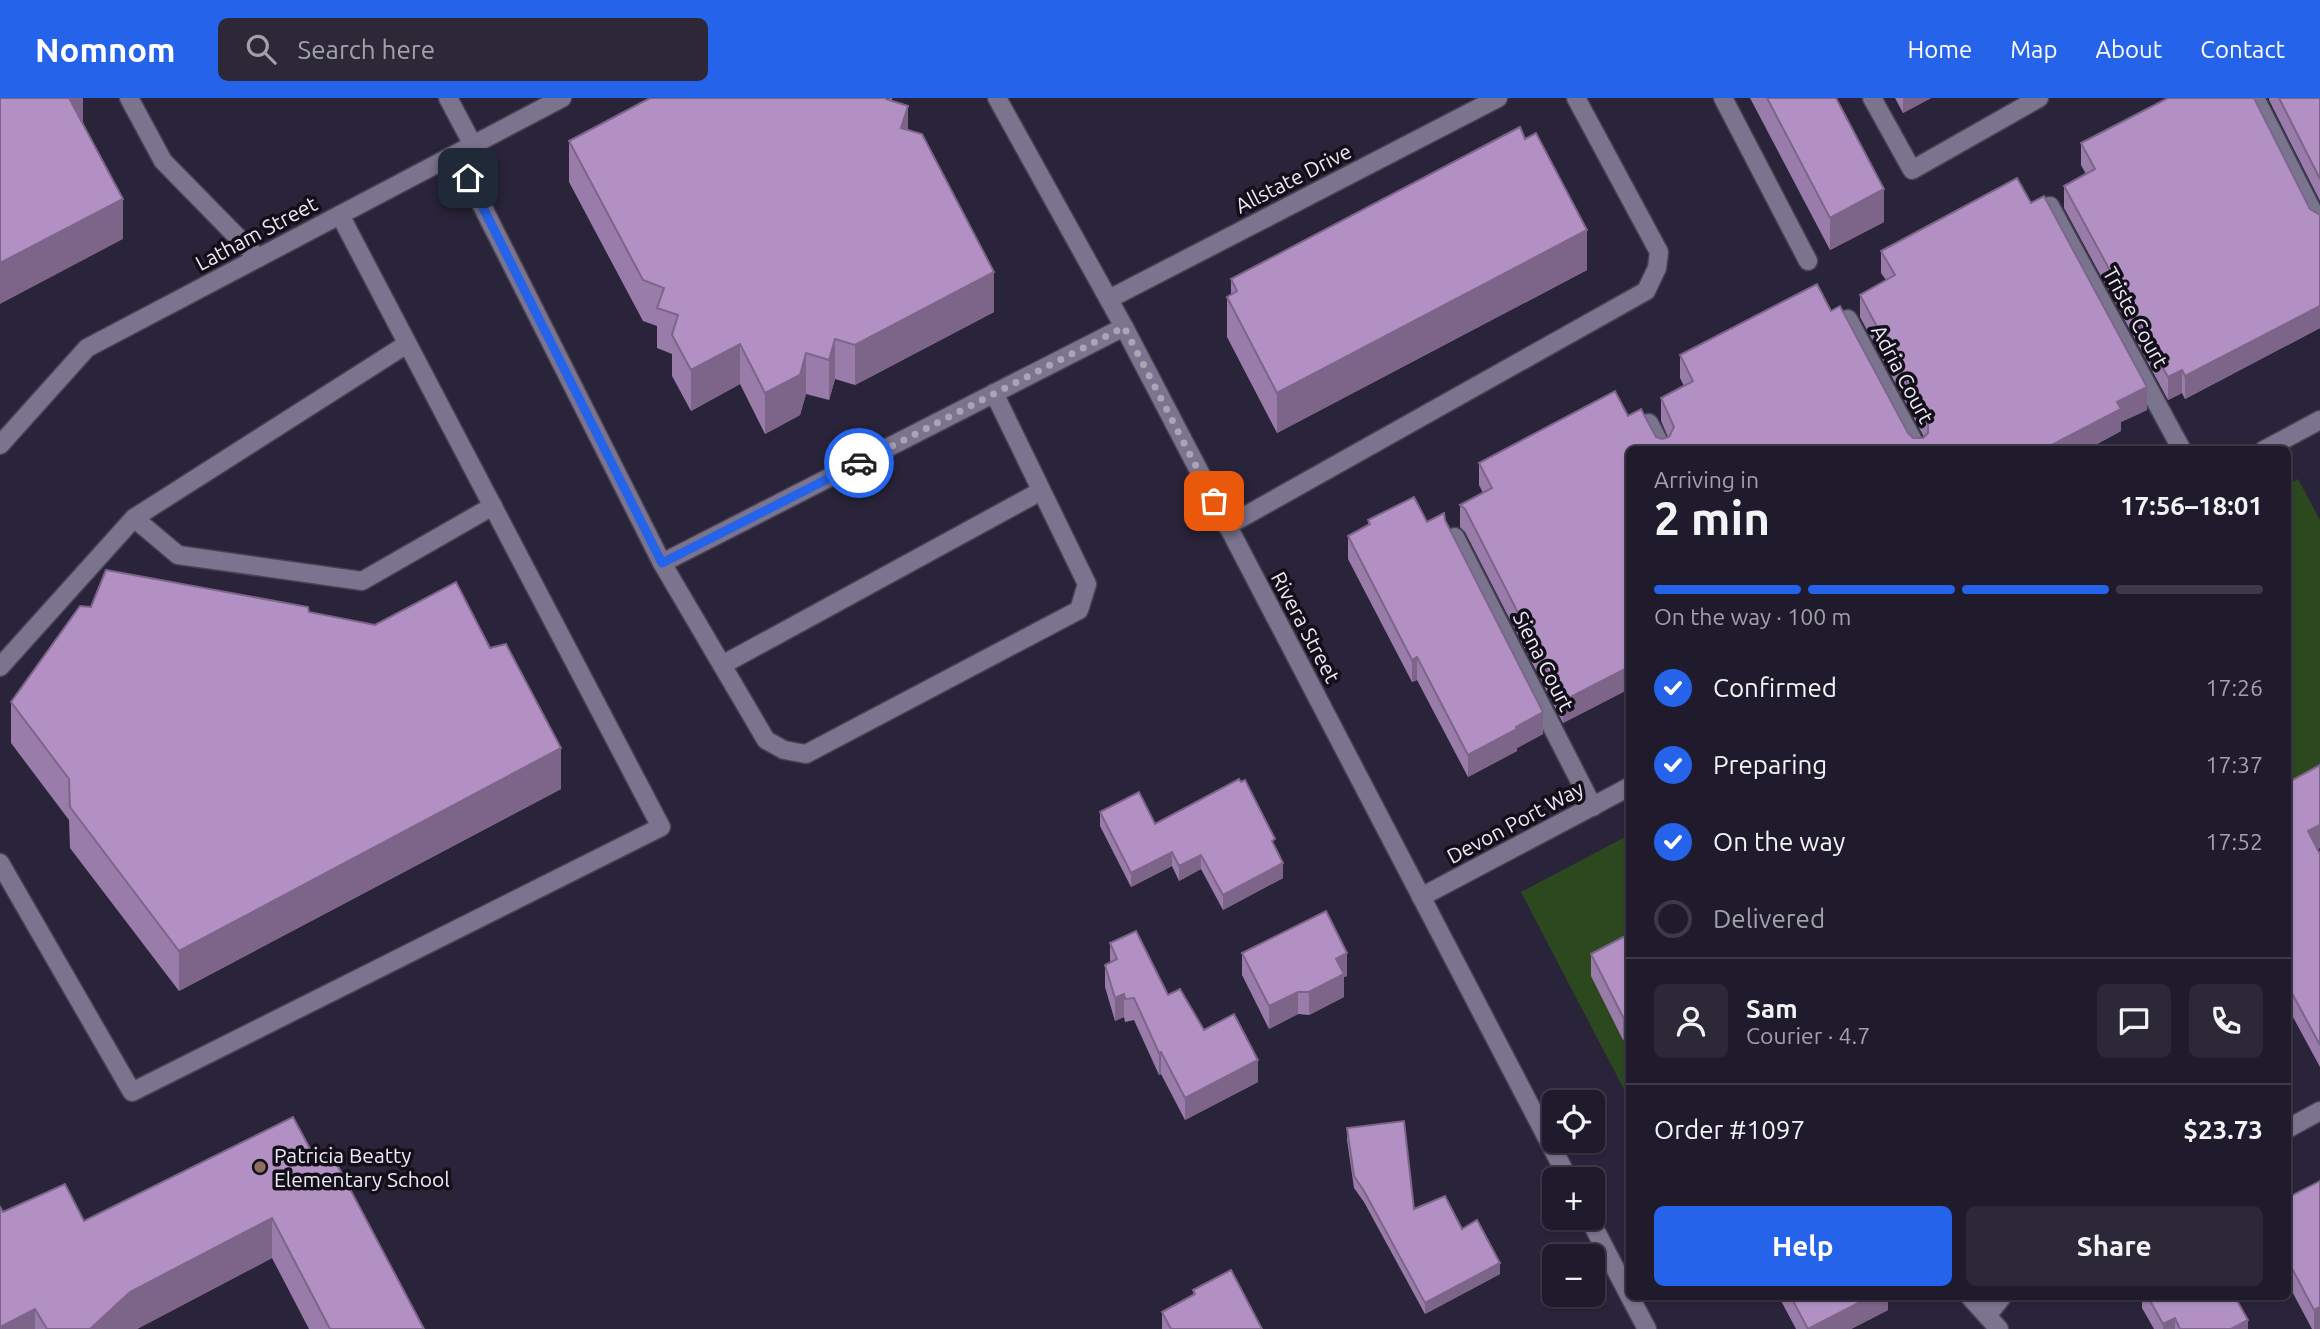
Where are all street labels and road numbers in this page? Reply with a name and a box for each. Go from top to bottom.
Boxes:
street label: Allstate Drive [1231,138,1355,218]
street label: Latham Street [191,191,321,275]
street label: Triste Court [2099,263,2173,371]
street label: Adria Court [1867,321,1939,427]
street label: Rivera Street [1267,567,1345,687]
street label: Siena Court [1509,607,1579,715]
street label: Devon Port Way [1443,776,1587,868]

